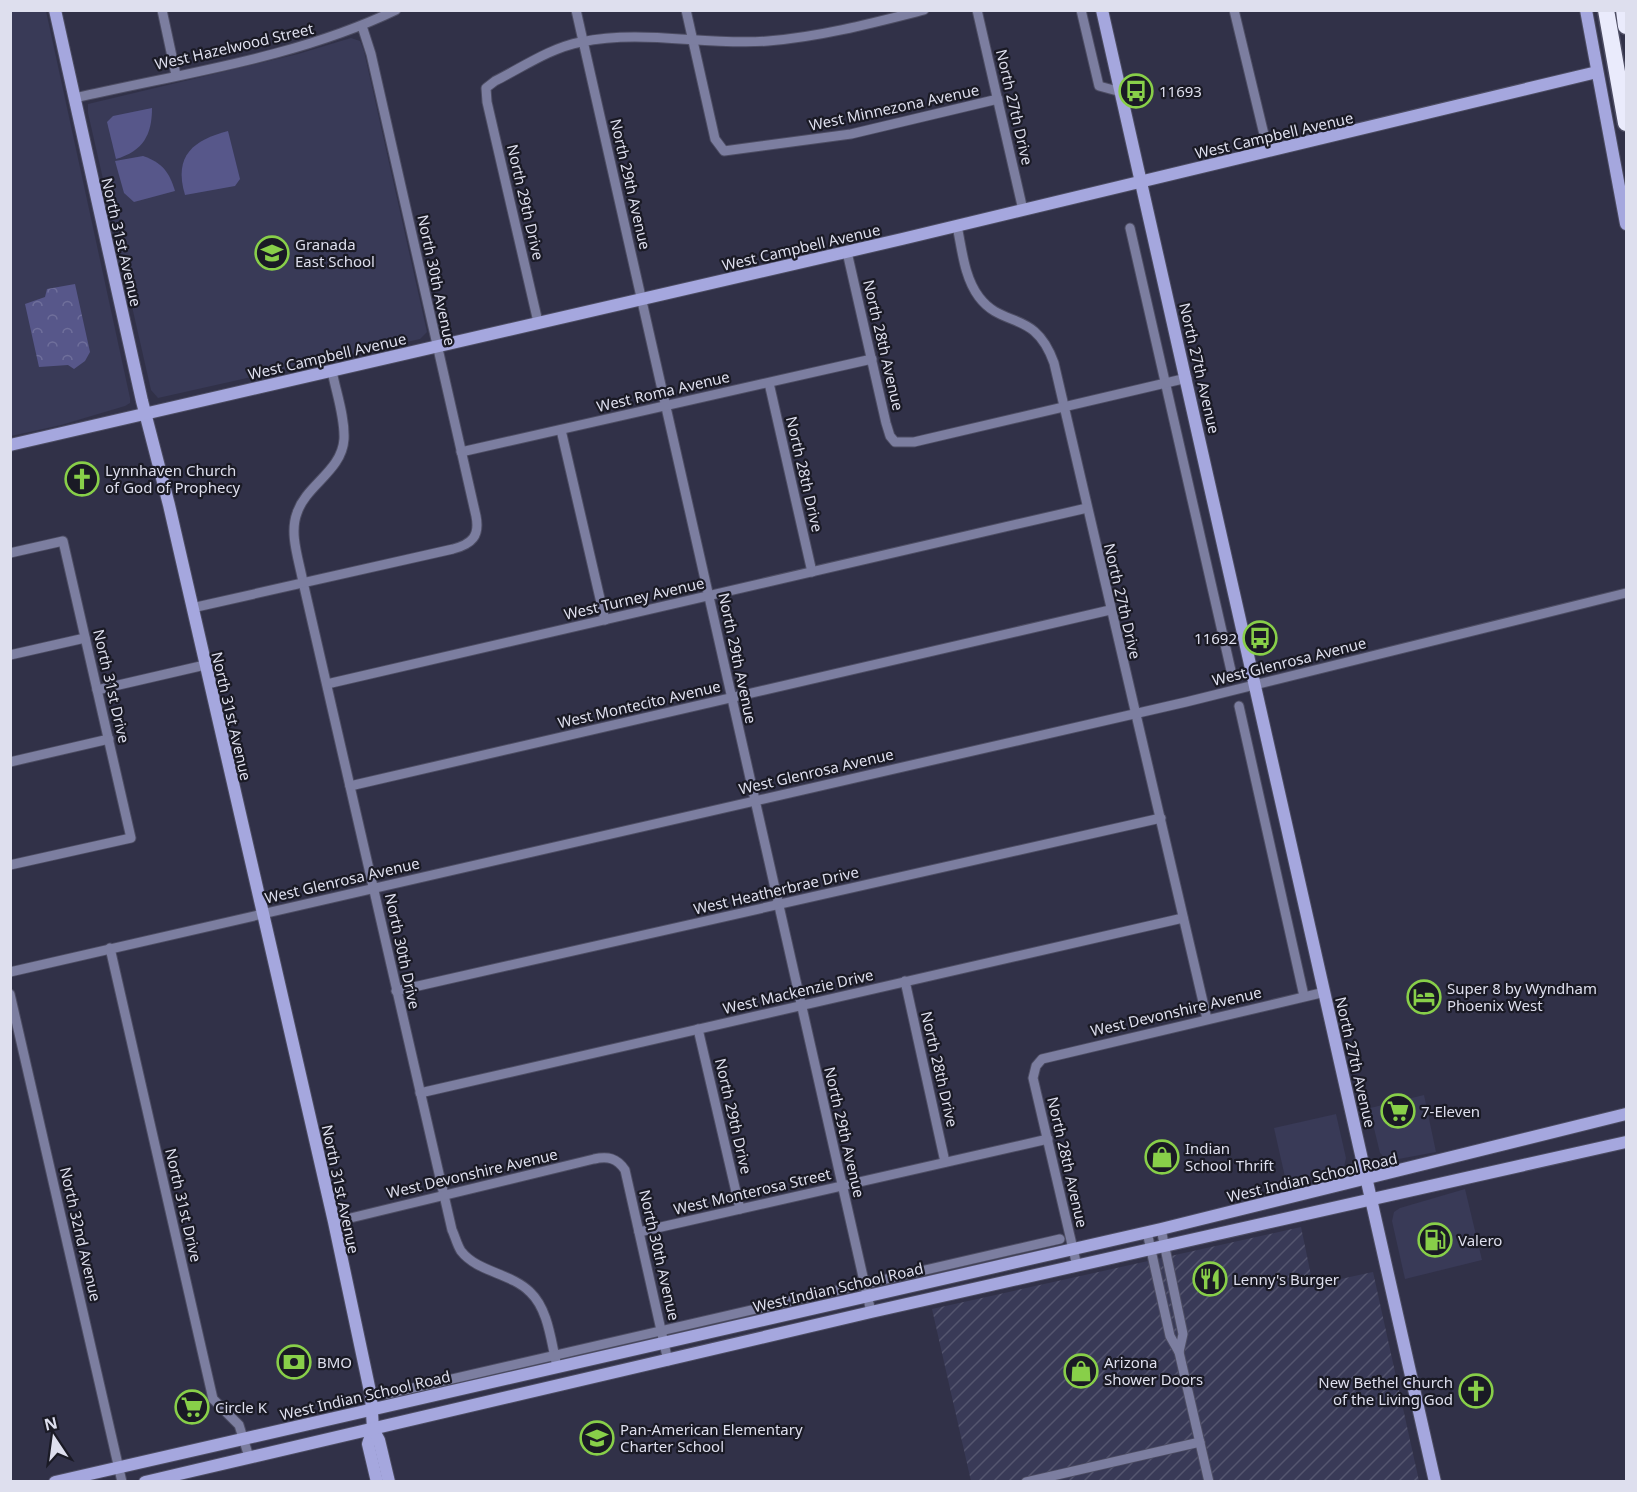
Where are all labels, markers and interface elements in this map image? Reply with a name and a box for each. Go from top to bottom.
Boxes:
street label: West Hazelwood Street [153,18,316,74]
street label: North 27th Drive [992,47,1038,167]
bus stop icon: 11693 [1118,73,1154,109]
street label: West Minnezona Avenue [807,79,981,135]
place label: 11693 [1159,81,1202,101]
street label: West Campbell Avenue [1193,107,1355,163]
street label: North 29th Avenue [606,117,656,251]
street label: North 29th Drive [503,142,549,262]
street label: North 31st Avenue [97,176,147,308]
street label: North 30th Avenue [413,213,461,347]
street label: West Campbell Avenue [720,219,882,275]
place label: Granada East School [295,234,375,271]
school or university icon: Granada East School [254,235,290,271]
street label: North 28th Avenue [859,278,909,412]
street label: North 27th Avenue [1175,301,1225,435]
street label: West Campbell Avenue [246,328,408,384]
street label: West Roma Avenue [594,366,732,416]
street label: North 28th Drive [782,414,828,534]
place label: Lynnhaven Church of God of Prophecy [105,460,241,497]
church icon: Lynnhaven Church of God of Prophecy [64,461,100,497]
street label: North 27th Drive [1100,541,1146,661]
street label: West Turney Avenue [562,572,706,624]
street label: North 29th Avenue [714,591,762,725]
bus stop icon: 11692 [1242,620,1278,656]
street label: North 31st Drive [89,627,135,745]
place label: 11692 [1194,628,1237,648]
street label: West Glenrosa Avenue [1210,632,1368,690]
street label: North 31st Avenue [207,650,257,782]
street label: West Montecito Avenue [556,676,722,732]
street label: West Glenrosa Avenue [737,743,895,799]
street label: West Glenrosa Avenue [263,852,421,908]
street label: West Heatherbrae Drive [691,861,861,919]
street label: North 30th Drive [381,891,425,1011]
street label: West Mackenzie Drive [721,964,875,1018]
place label: Super 8 by Wyndham Phoenix West [1447,978,1597,1015]
hotel icon: Super 8 by Wyndham Phoenix West [1406,979,1442,1015]
street label: West Devonshire Avenue [1089,982,1263,1040]
street label: North 27th Avenue [1331,995,1381,1129]
street label: North 28th Drive [917,1009,963,1129]
street label: North 29th Drive [711,1056,757,1176]
street label: North 29th Avenue [820,1065,870,1199]
supermarket icon: 7-Eleven [1380,1093,1416,1129]
street label: North 28th Avenue [1043,1095,1093,1229]
place label: 7-Eleven [1421,1101,1480,1121]
street label: North 31st Avenue [318,1123,364,1255]
place label: Indian School Thrift [1185,1138,1274,1175]
shop icon: Indian School Thrift [1144,1139,1180,1175]
street label: West Devonshire Avenue [385,1144,559,1202]
street label: North 31st Drive [161,1146,207,1264]
street label: West Indian School Road [1225,1148,1399,1206]
street label: West Monterosa Street [671,1163,833,1219]
street label: North 32nd Avenue [56,1165,106,1303]
street label: North 30th Avenue [635,1188,685,1322]
fuel station icon: Valero [1417,1222,1453,1258]
place label: Valero [1458,1230,1502,1250]
street label: West Indian School Road [751,1258,925,1316]
restaurant icon: Lenny's Burger [1192,1261,1228,1297]
place label: Lenny's Burger [1233,1269,1339,1289]
bank icon: BMO [276,1344,312,1380]
place label: BMO [317,1352,352,1372]
place label: Arizona Shower Doors [1104,1352,1203,1389]
shop icon: Arizona Shower Doors [1063,1353,1099,1389]
street label: West Indian School Road [278,1366,452,1424]
place label: New Bethel Church of the Living God [1318,1372,1453,1409]
church icon: New Bethel Church of the Living God [1458,1373,1494,1409]
supermarket icon: Circle K [174,1389,210,1425]
place label: Circle K [215,1397,268,1417]
north arrow [24,1408,84,1468]
text: N [42,1411,59,1436]
place label: Pan-American Elementary Charter School [620,1419,803,1456]
school or university icon: Pan-American Elementary Charter School [579,1420,615,1456]

